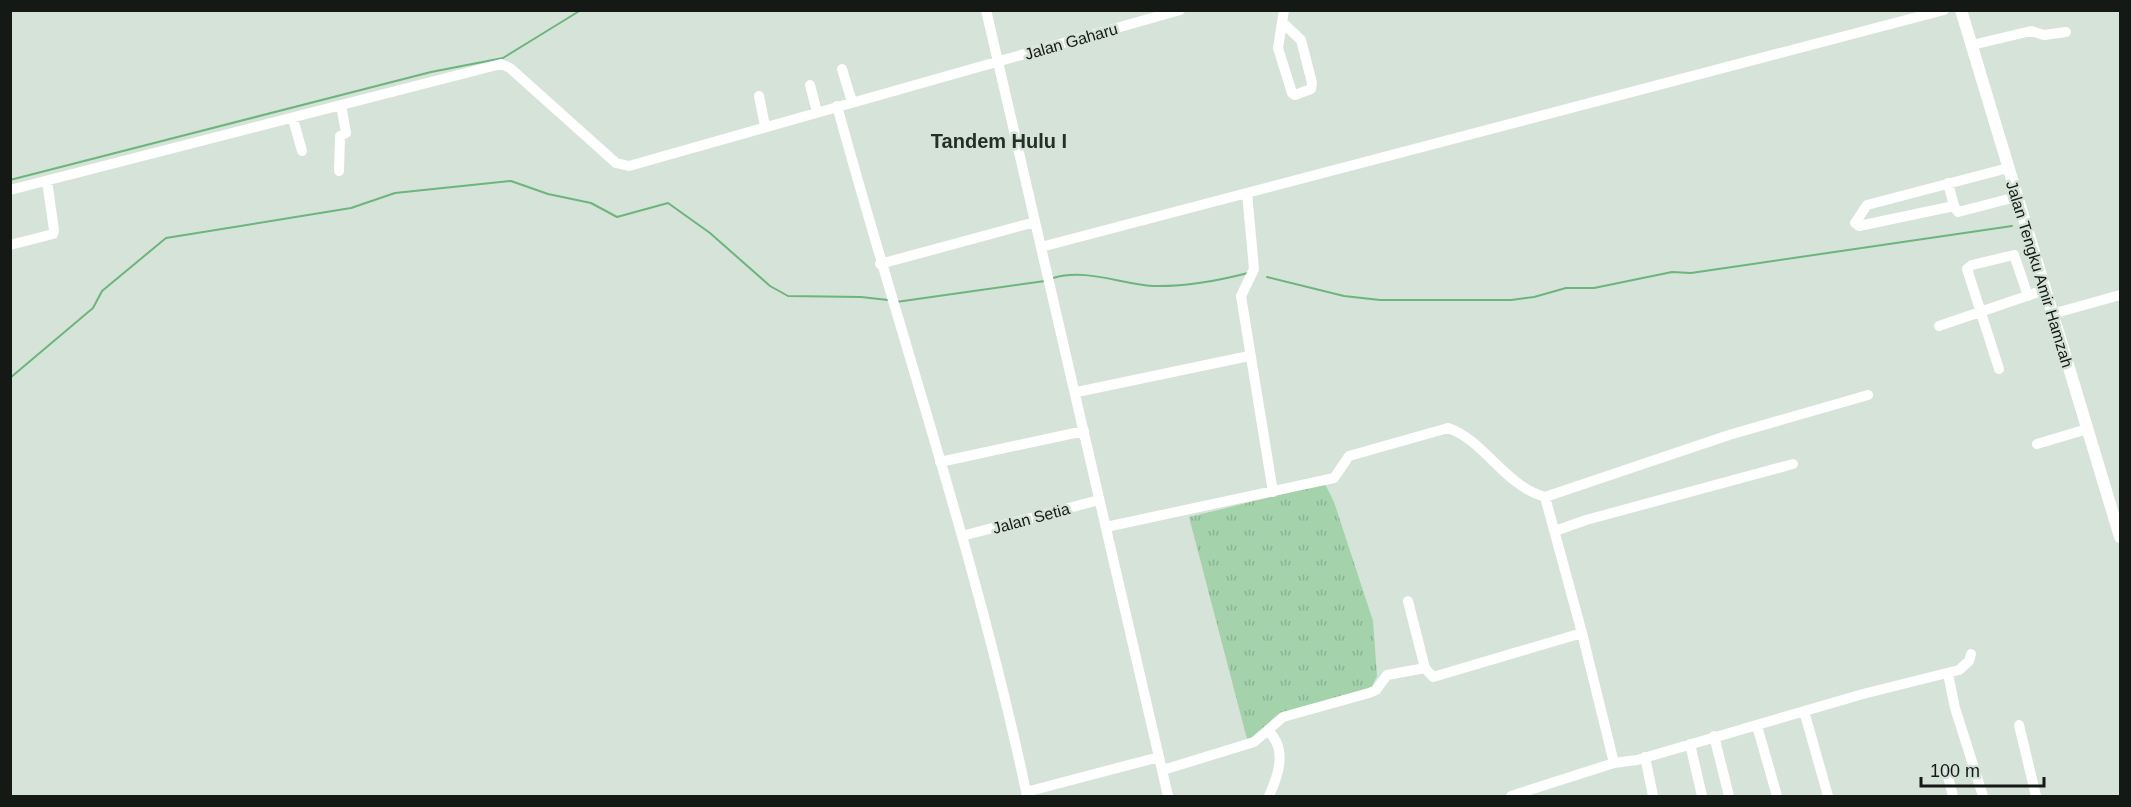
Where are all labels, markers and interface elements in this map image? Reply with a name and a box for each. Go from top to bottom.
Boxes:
street label: Jalan Gaharu [1023,20,1120,63]
district label: Tandem Hulu I [931,130,1067,152]
street label: Jalan Tengku Amir Hamzah [2003,179,2076,370]
street label: Jalan Setia [991,500,1072,537]
scale bar [1921,750,2044,788]
text: 100 m [1930,761,1980,781]

